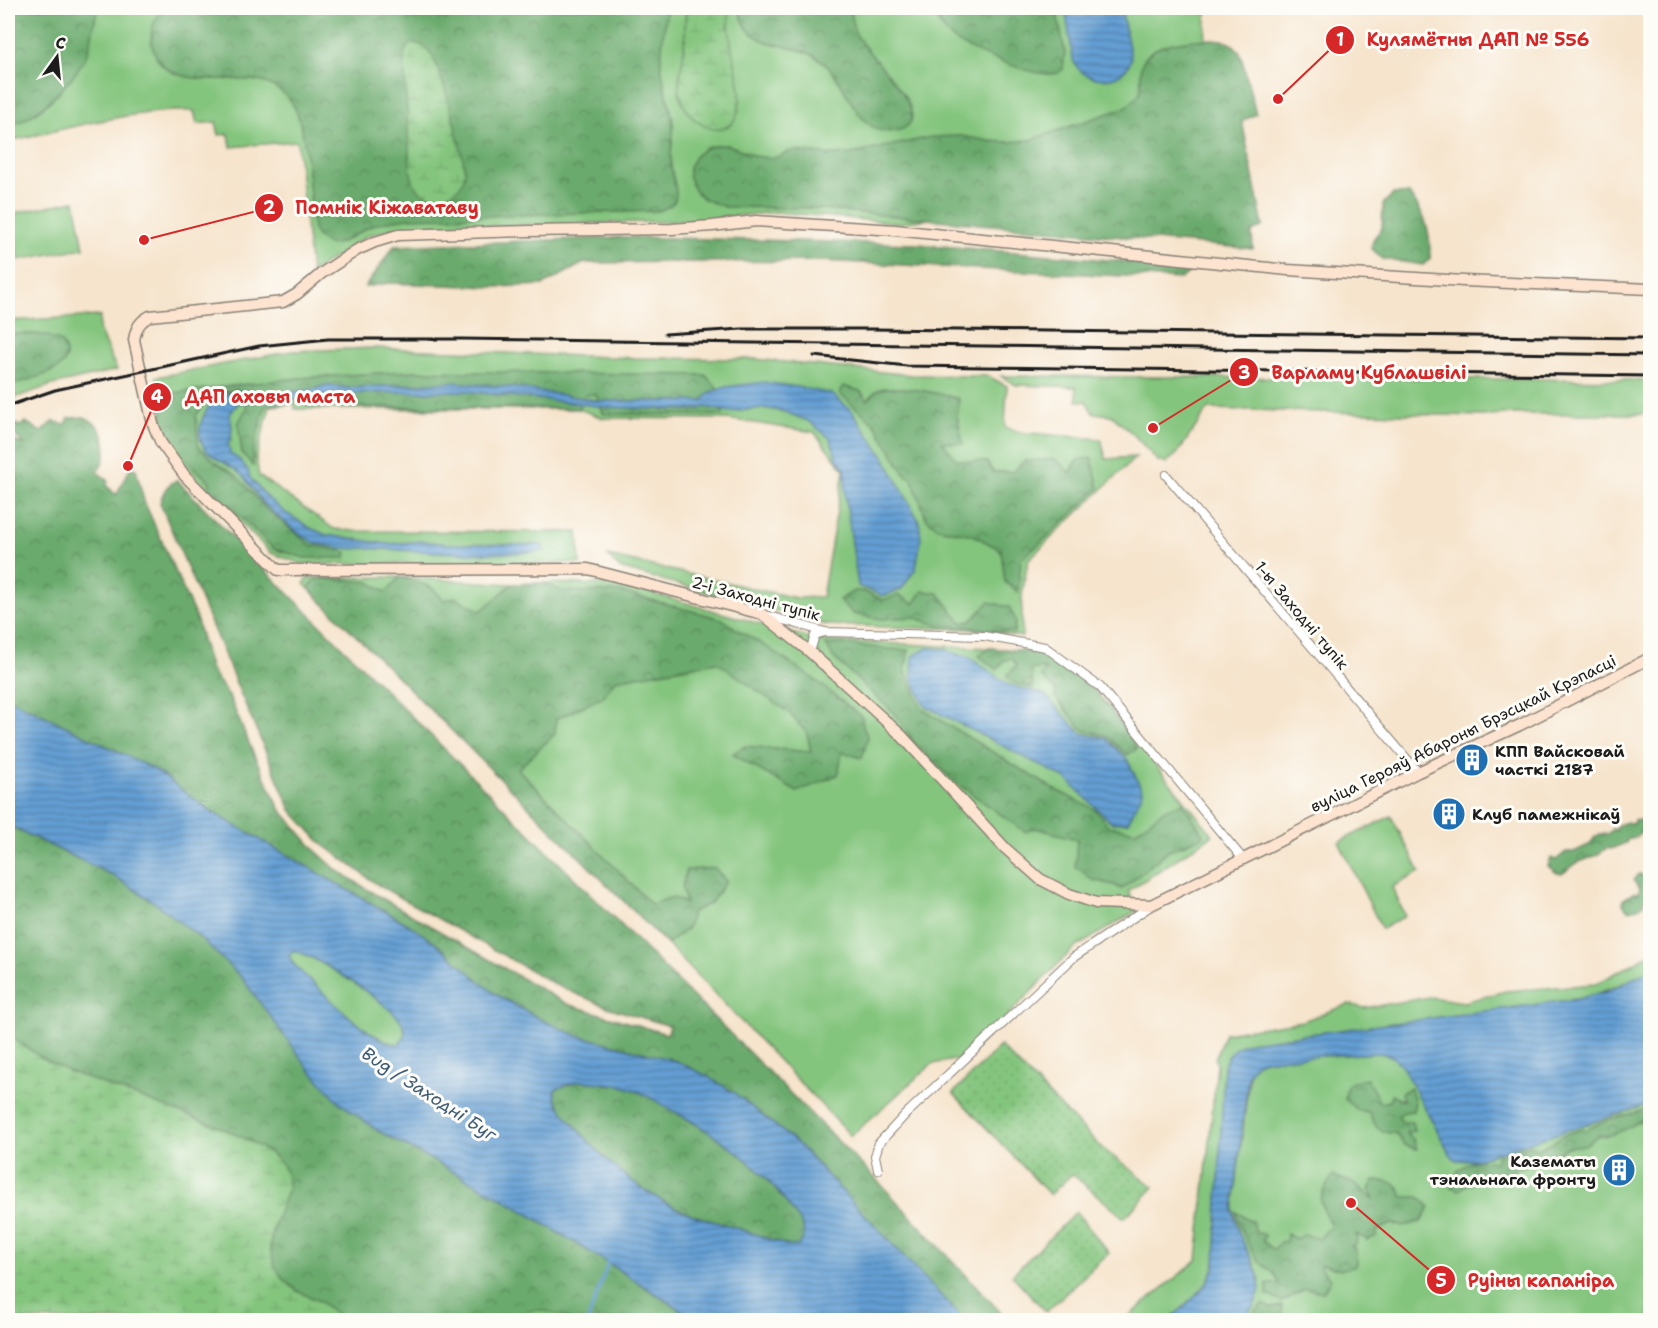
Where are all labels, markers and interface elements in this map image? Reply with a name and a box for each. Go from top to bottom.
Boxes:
callout: Кулямётны ДАП № 556 [1325,22,1602,58]
north arrow [27,27,87,87]
text: 1 [1336,28,1344,52]
text: Кулямётны ДАП № 556 [1367,28,1589,52]
text: С [53,32,68,54]
callout: Помнік Кіжаватаву [254,190,491,226]
text: 2 [263,196,276,220]
text: Помнік Кіжаватаву [295,196,479,220]
callout: Варламу Кублашвілі [1229,354,1478,390]
text: 3 [1238,361,1250,385]
text: Варламу Кублашвілі [1272,361,1466,385]
callout: ДАП аховы маста [142,379,367,415]
text: 4 [151,385,164,409]
text: ДАП аховы маста [185,385,356,409]
street label: 1-ы Заходні тупік [1250,557,1353,674]
street label: 2-і Заходні тупік [689,571,823,626]
street label: вуліца Герояў Абароны Брэсцкай Крэпасці [1307,650,1620,817]
place label: КПП Вайсковай часткі 2187 [1495,741,1625,780]
building icon: КПП Вайсковай часткі 2187 [1454,742,1490,778]
building icon: Клуб памежнікаў [1431,796,1467,832]
place label: Клуб памежнікаў [1472,804,1620,825]
water label: Bug / Заходні Буг [357,1041,502,1147]
place label: Казематы тэнальнага фронту [1430,1151,1596,1190]
building icon: Казематы тэнальнага фронту [1601,1152,1637,1188]
callout: Руіны капаніра [1426,1262,1627,1298]
text: 5 [1435,1269,1447,1293]
text: Руіны капаніра [1468,1269,1615,1293]

